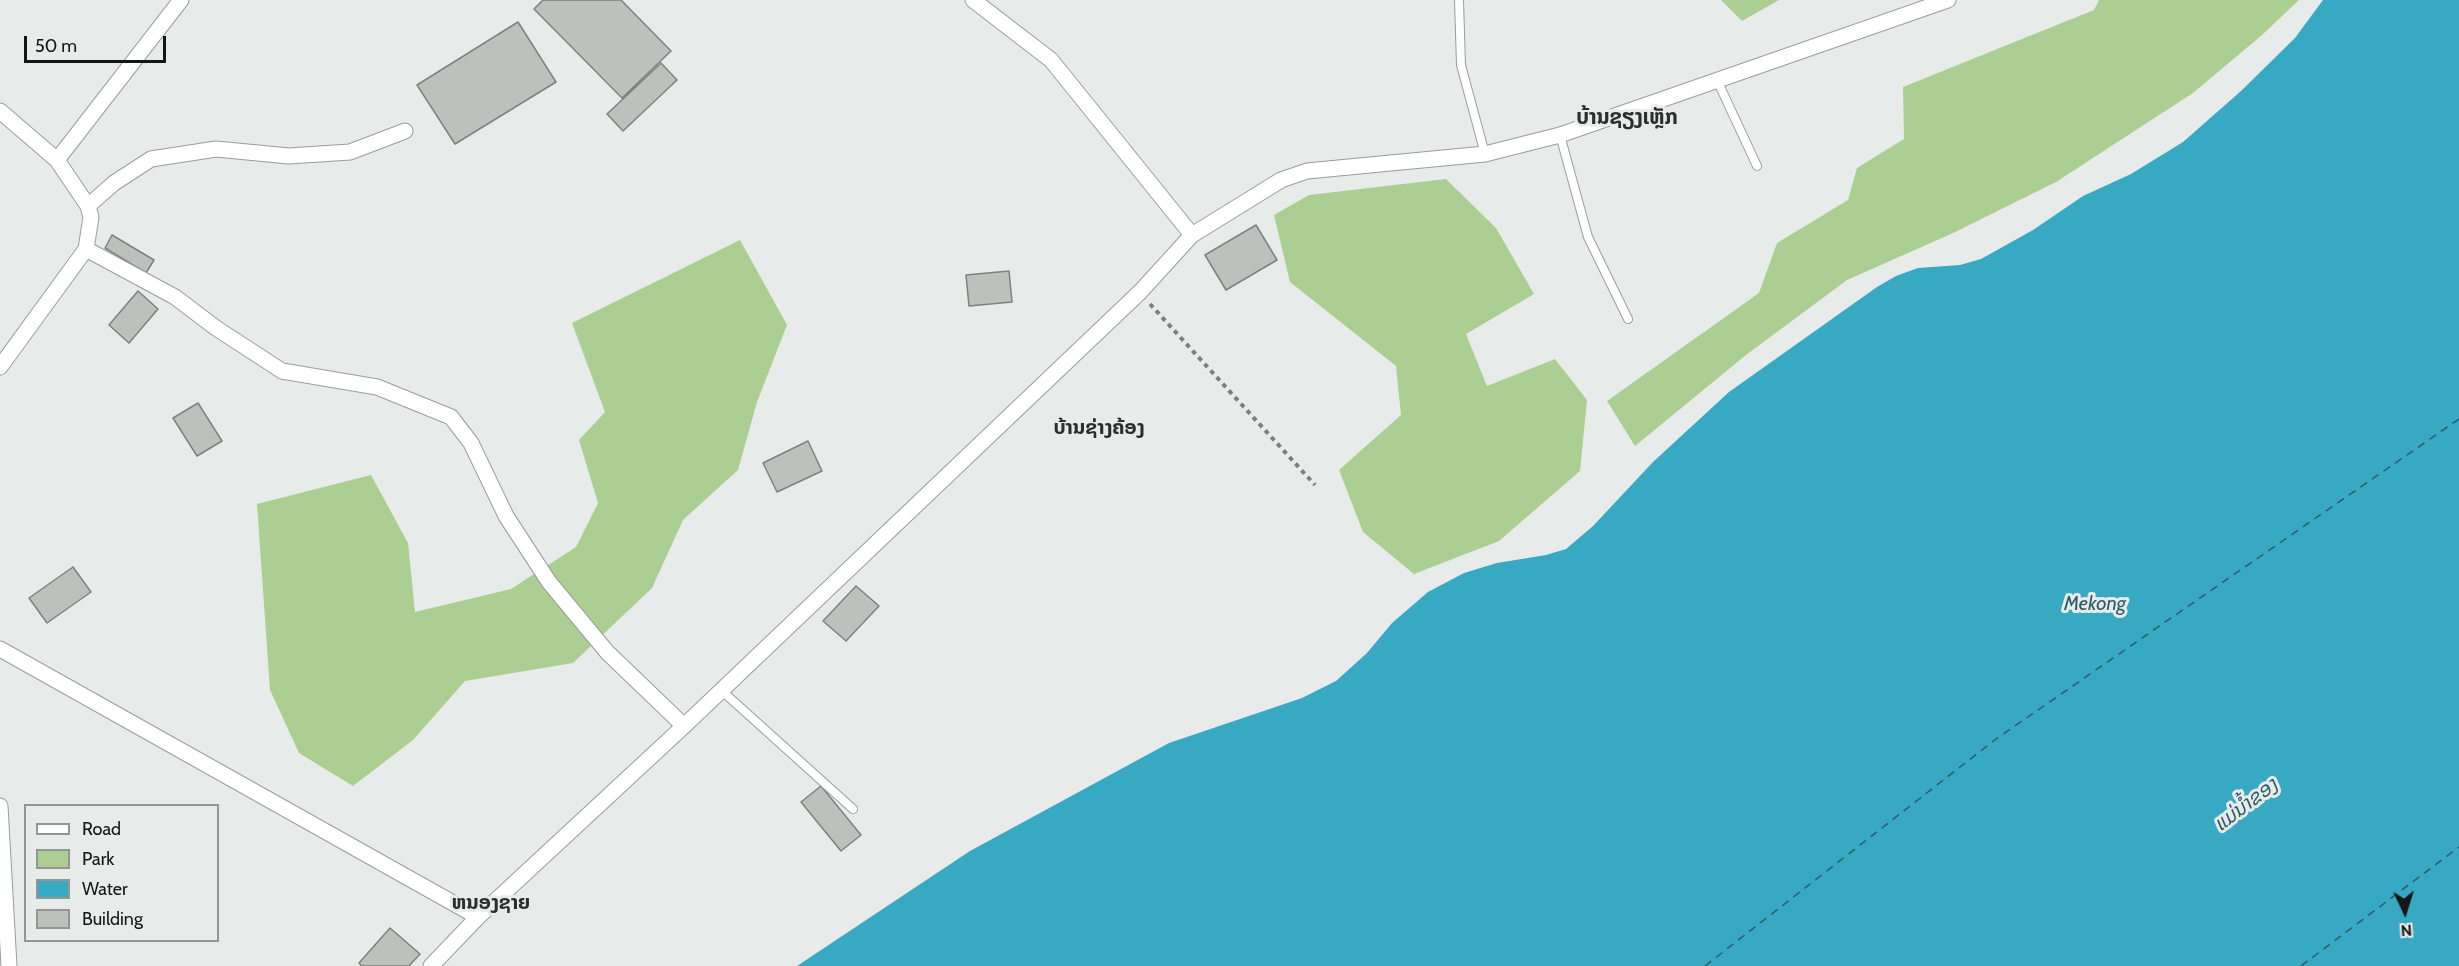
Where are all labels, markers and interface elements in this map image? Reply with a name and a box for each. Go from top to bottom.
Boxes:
scale bar [27,24,170,62]
text: 50 m [35,35,77,57]
district label: ບ້ານຊຽງເຫຼັກ [1576,105,1678,131]
district label: ບ້ານຊ່າງຄ້ອງ [1053,416,1145,440]
water label: Mekong [2064,592,2126,616]
water label: ແມ່ນ້ຳຂອງ [2209,773,2283,837]
legend [24,804,219,942]
text: Road [82,818,121,840]
text: Park [82,848,114,870]
text: Water [82,878,128,900]
north arrow [2375,882,2435,942]
district label: ຫນອງຊາຍ [452,891,530,915]
text: Building [82,908,143,930]
text: N [2400,921,2413,940]

